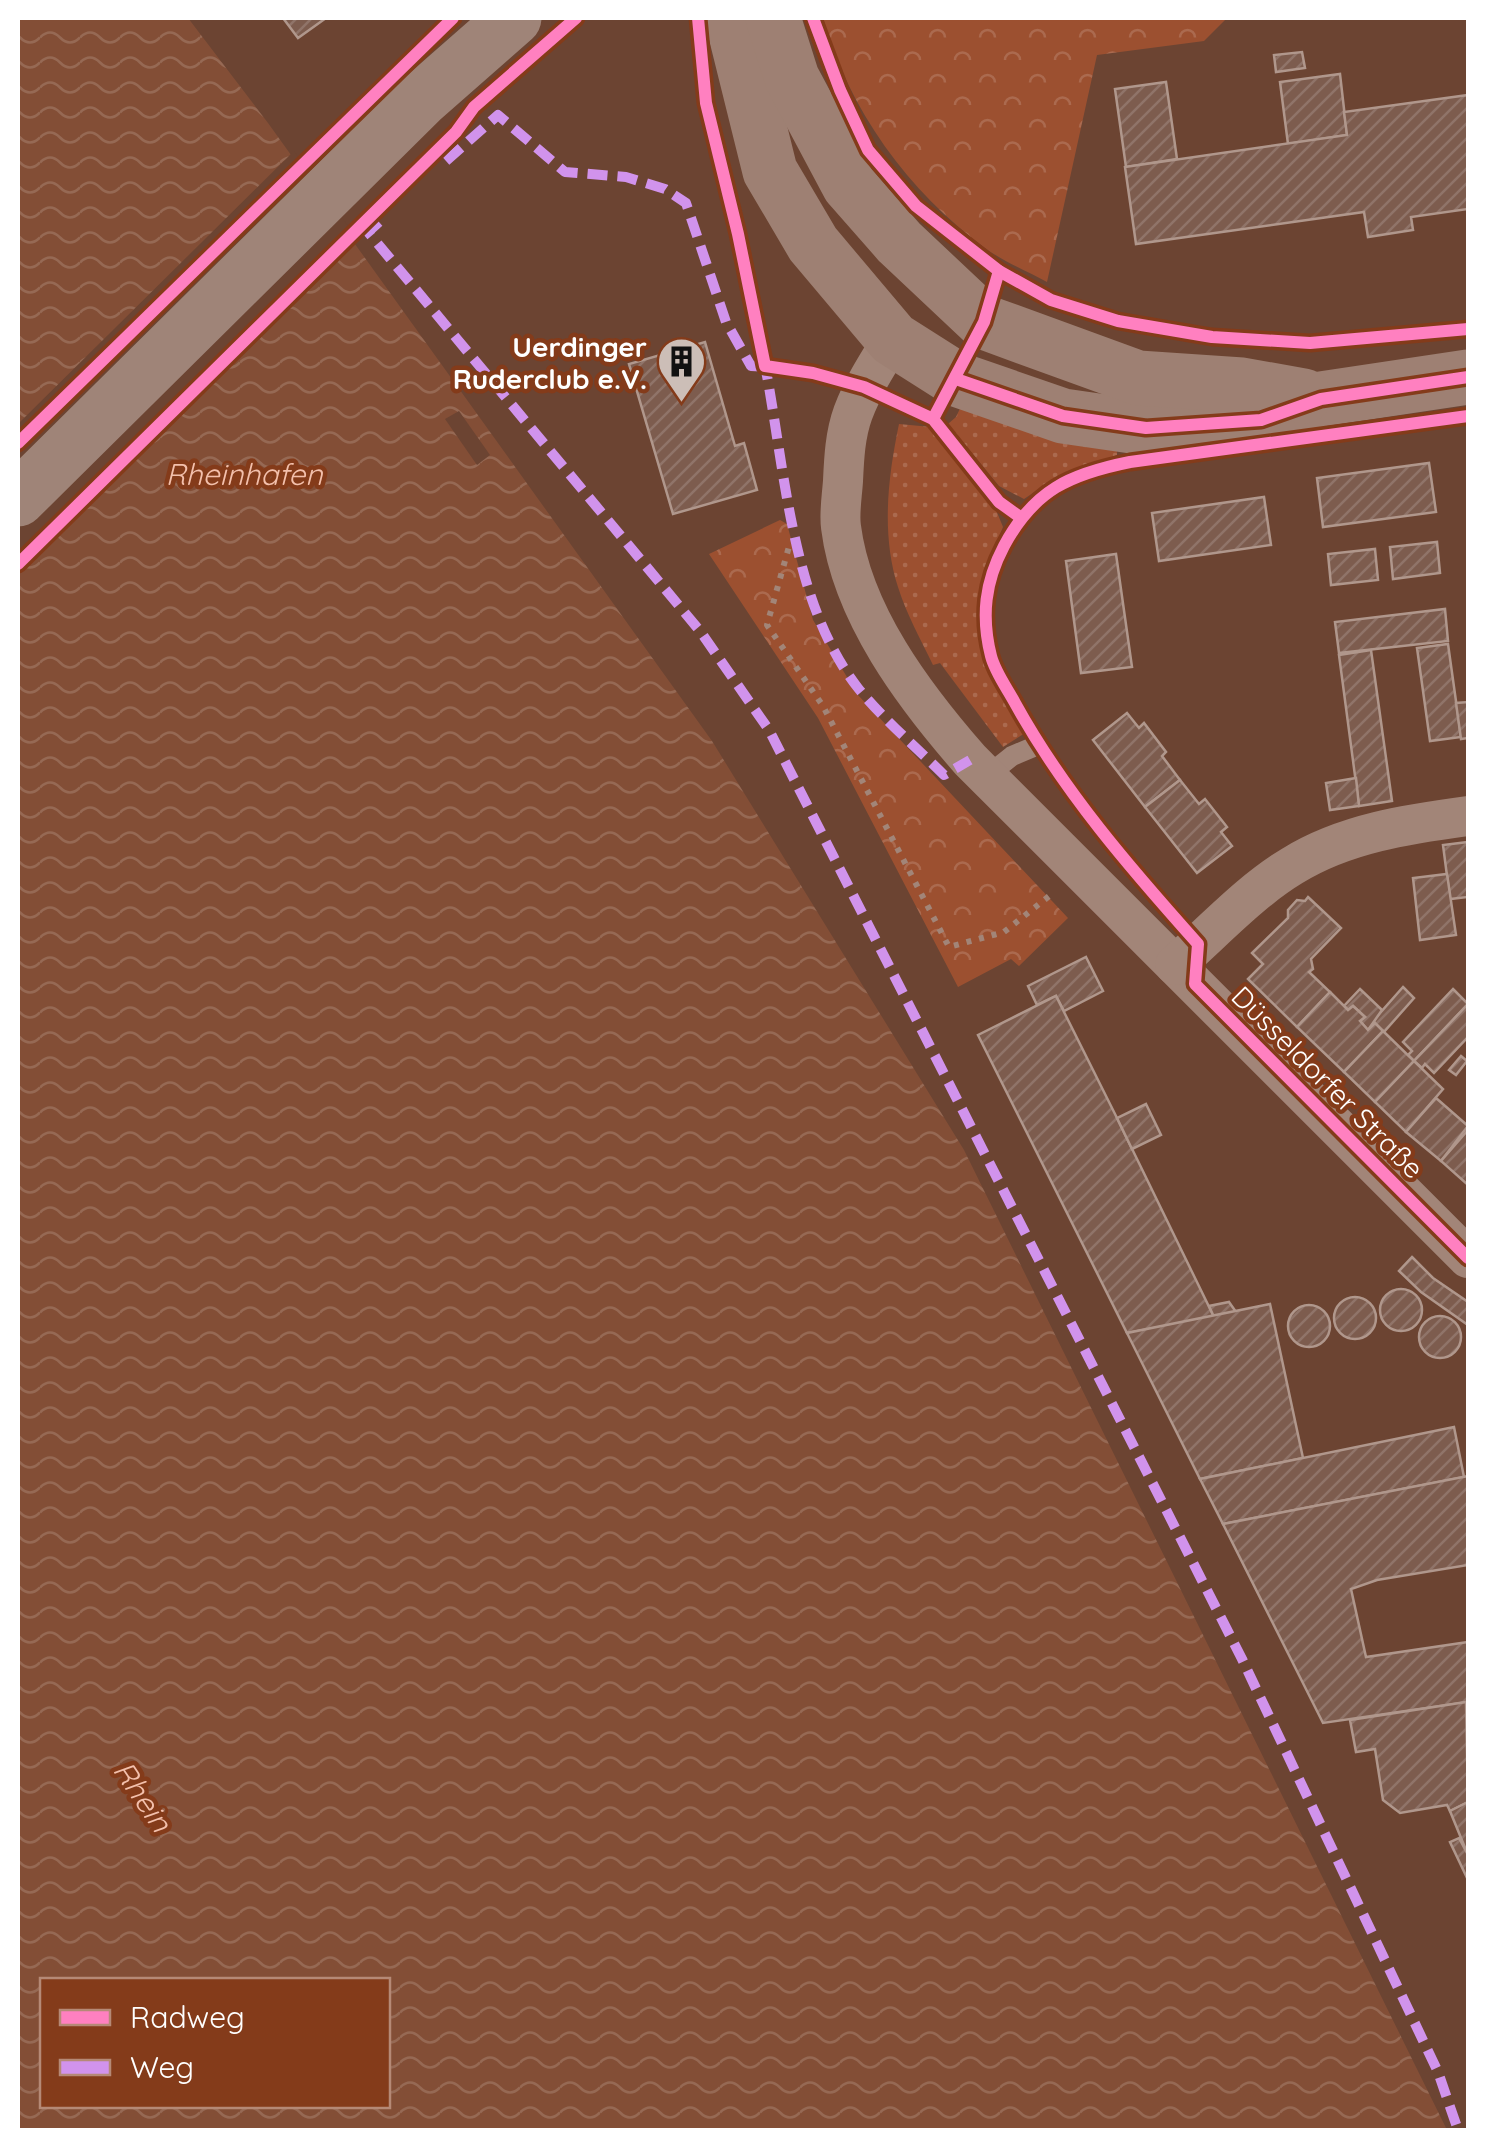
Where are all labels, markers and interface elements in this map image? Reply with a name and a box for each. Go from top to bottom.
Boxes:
place label: Uerdinger Ruderclub e.V. [453,329,647,396]
building icon: Uerdinger Ruderclub e.V. [656,336,708,404]
water label: Rheinhafen [165,455,323,493]
street label: Düsseldorfer Straße [1225,979,1431,1185]
water label: Rhein [105,1753,181,1839]
legend [40,1978,390,2108]
text: Radweg [130,1998,245,2036]
text: Weg [130,2048,194,2086]

